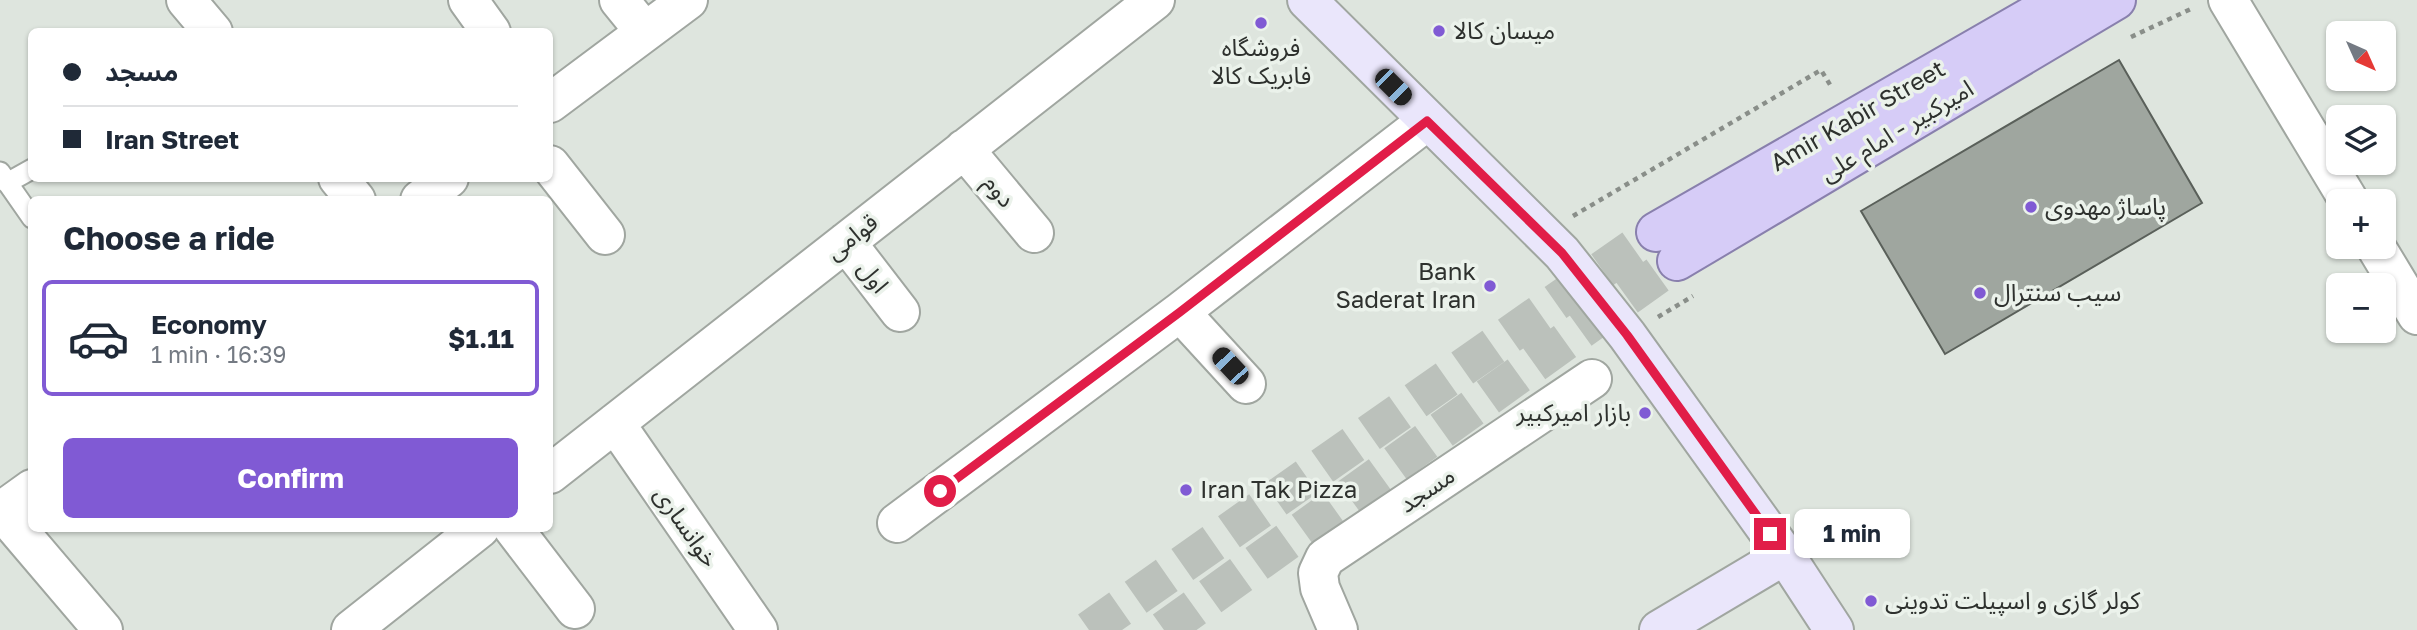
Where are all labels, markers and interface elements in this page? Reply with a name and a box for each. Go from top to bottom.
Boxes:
marker: فروشگاه فابریک کالا [1253,15,1269,31]
place label: میسان کالا [1453,15,1555,45]
north arrow [2326,21,2396,91]
map controls [2326,21,2396,343]
marker: میسان کالا [1431,23,1447,39]
place label: فروشگاه فابریک کالا [1211,32,1311,90]
street label: Amir Kabir Street [1765,53,1950,176]
text: مسجد [105,56,178,87]
car [1371,65,1416,109]
street label: امیرکبیر - امام علی [1814,73,1981,191]
button: layers [2326,105,2396,175]
text: Iran Street [105,124,239,155]
street label: دوم [974,168,1022,215]
button: + [2326,189,2396,259]
place label: پاساژ مهدوی [2045,191,2166,222]
marker: پاساژ مهدوی [2023,199,2039,215]
street label: قوامی [819,207,883,266]
text: Choose a ride [63,219,275,257]
street label: اول [852,254,896,299]
place label: Bank Saderat Iran [1335,256,1476,313]
button: − [2326,273,2396,343]
place label: سیب سنترال [1994,277,2121,307]
marker: Bank Saderat Iran [1482,278,1498,294]
marker: سیب سنترال [1972,285,1988,301]
icon: car [67,307,130,370]
text: Economy [151,309,267,340]
text: $1.11 [448,323,514,354]
text: 1 min · 16:39 [151,340,286,368]
car [1208,343,1253,389]
place label: بازار امیرکبیر [1515,397,1631,427]
marker: بازار امیرکبیر [1637,405,1653,421]
button: Confirm [63,438,518,518]
street label: مسجد [1393,460,1460,518]
place label: Iran Tak Pizza [1200,474,1357,503]
route start [924,475,956,507]
street label: خوانساری [648,480,726,573]
marker: Iran Tak Pizza [1178,482,1194,498]
callout: 1 min [1795,510,1910,558]
route end [1754,518,1786,550]
text: 1 min [1823,519,1881,547]
place label: کولر گازی و اسپیلت تدوینی [1885,585,2141,616]
marker: کولر گازی و اسپیلت تدوینی [1863,593,1879,609]

